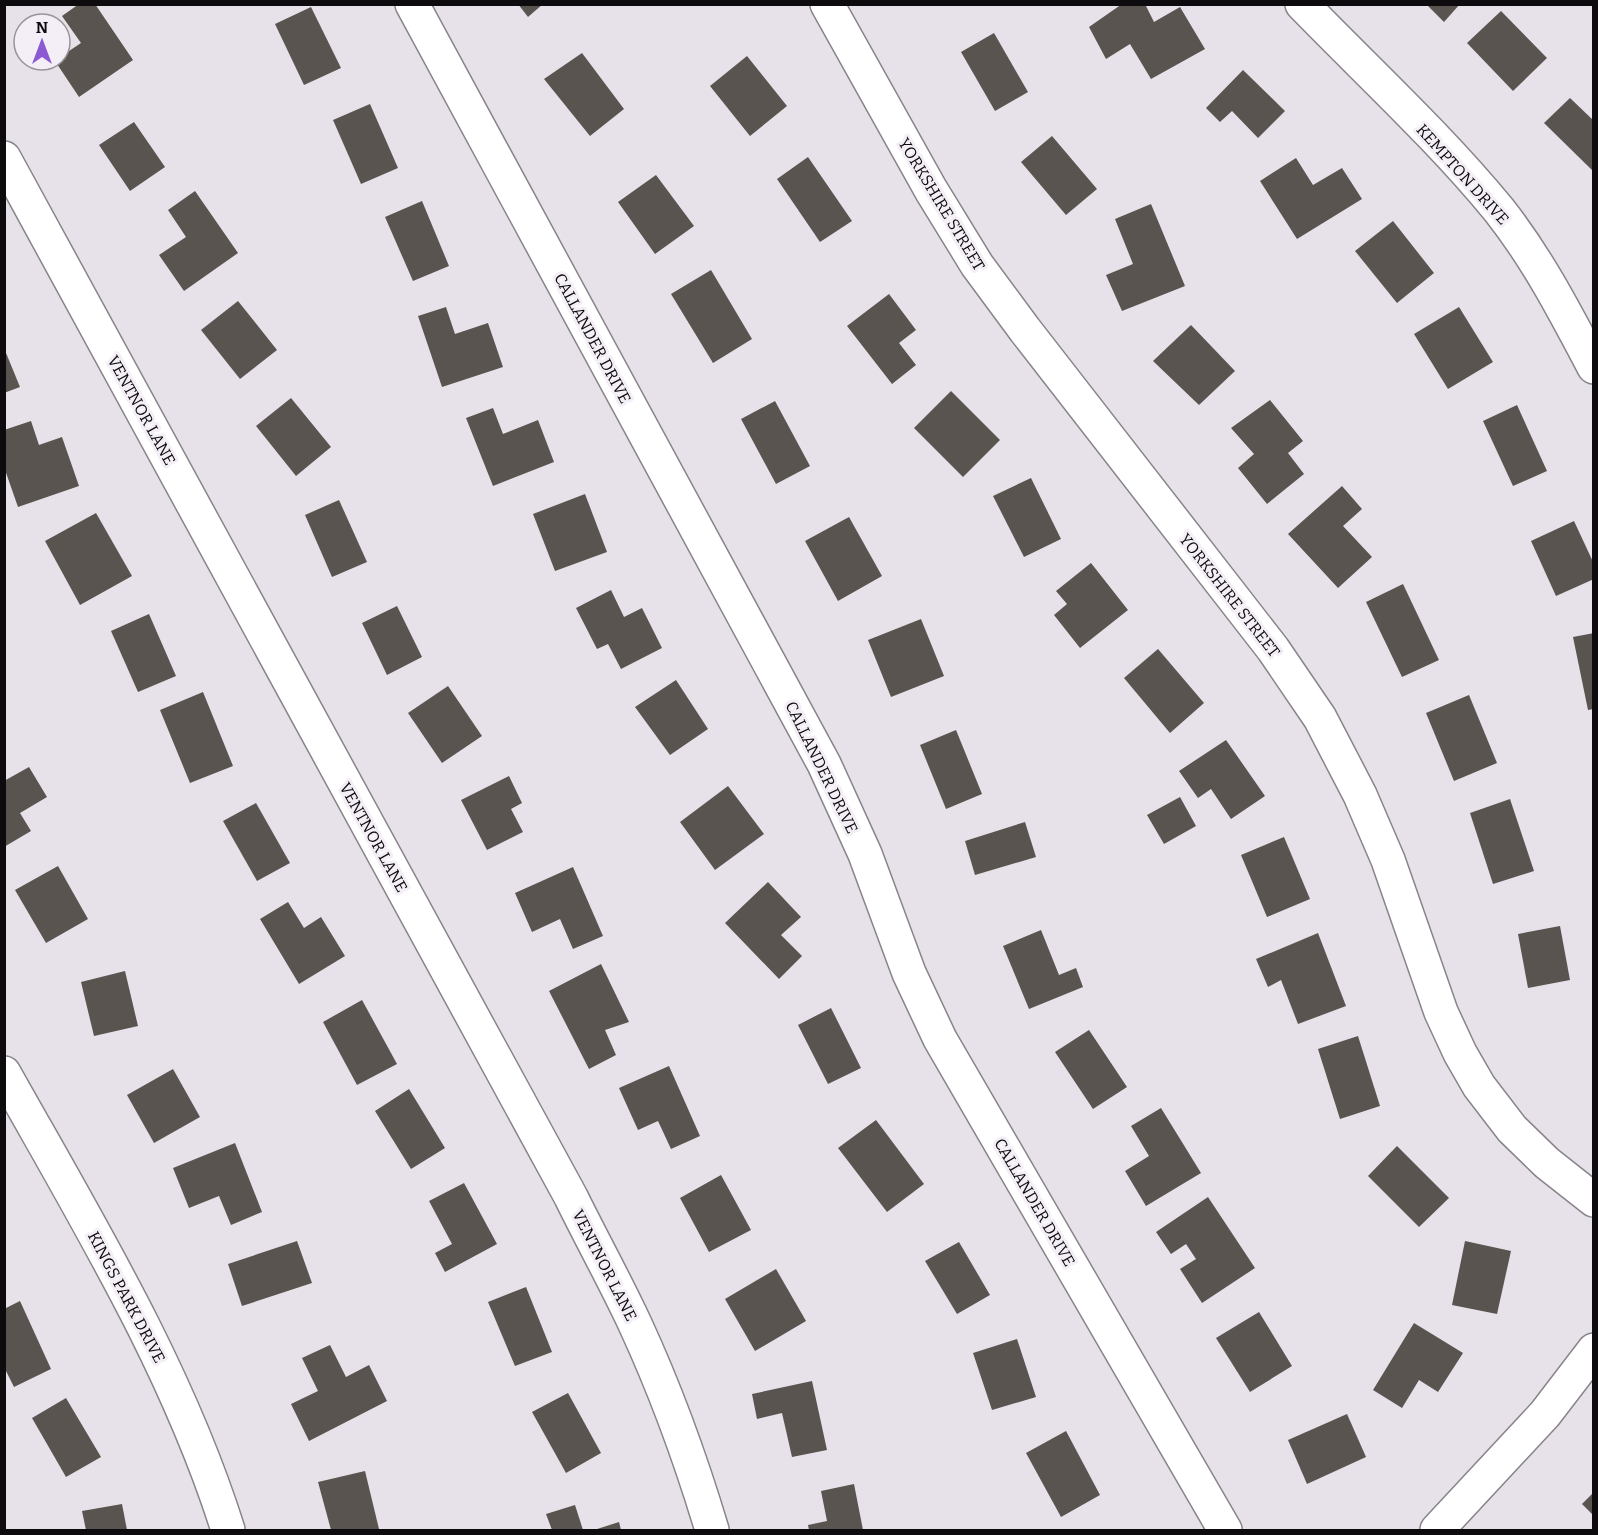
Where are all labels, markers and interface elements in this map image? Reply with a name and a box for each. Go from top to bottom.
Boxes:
north arrow [12,12,72,72]
text: N [36,18,48,37]
street label: KEMPTON DRIVE [1412,120,1513,229]
street label: YORKSHIRE STREET [894,134,989,274]
street label: CALLANDER DRIVE [550,270,635,407]
street label: VENTNOR LANE [104,352,180,468]
street label: YORKSHIRE STREET [1175,530,1284,661]
street label: CALLANDER DRIVE [781,698,862,836]
street label: VENTNOR LANE [336,779,412,895]
street label: CALLANDER DRIVE [990,1135,1079,1270]
street label: VENTNOR LANE [568,1206,641,1324]
street label: KINGS PARK DRIVE [84,1228,169,1366]

